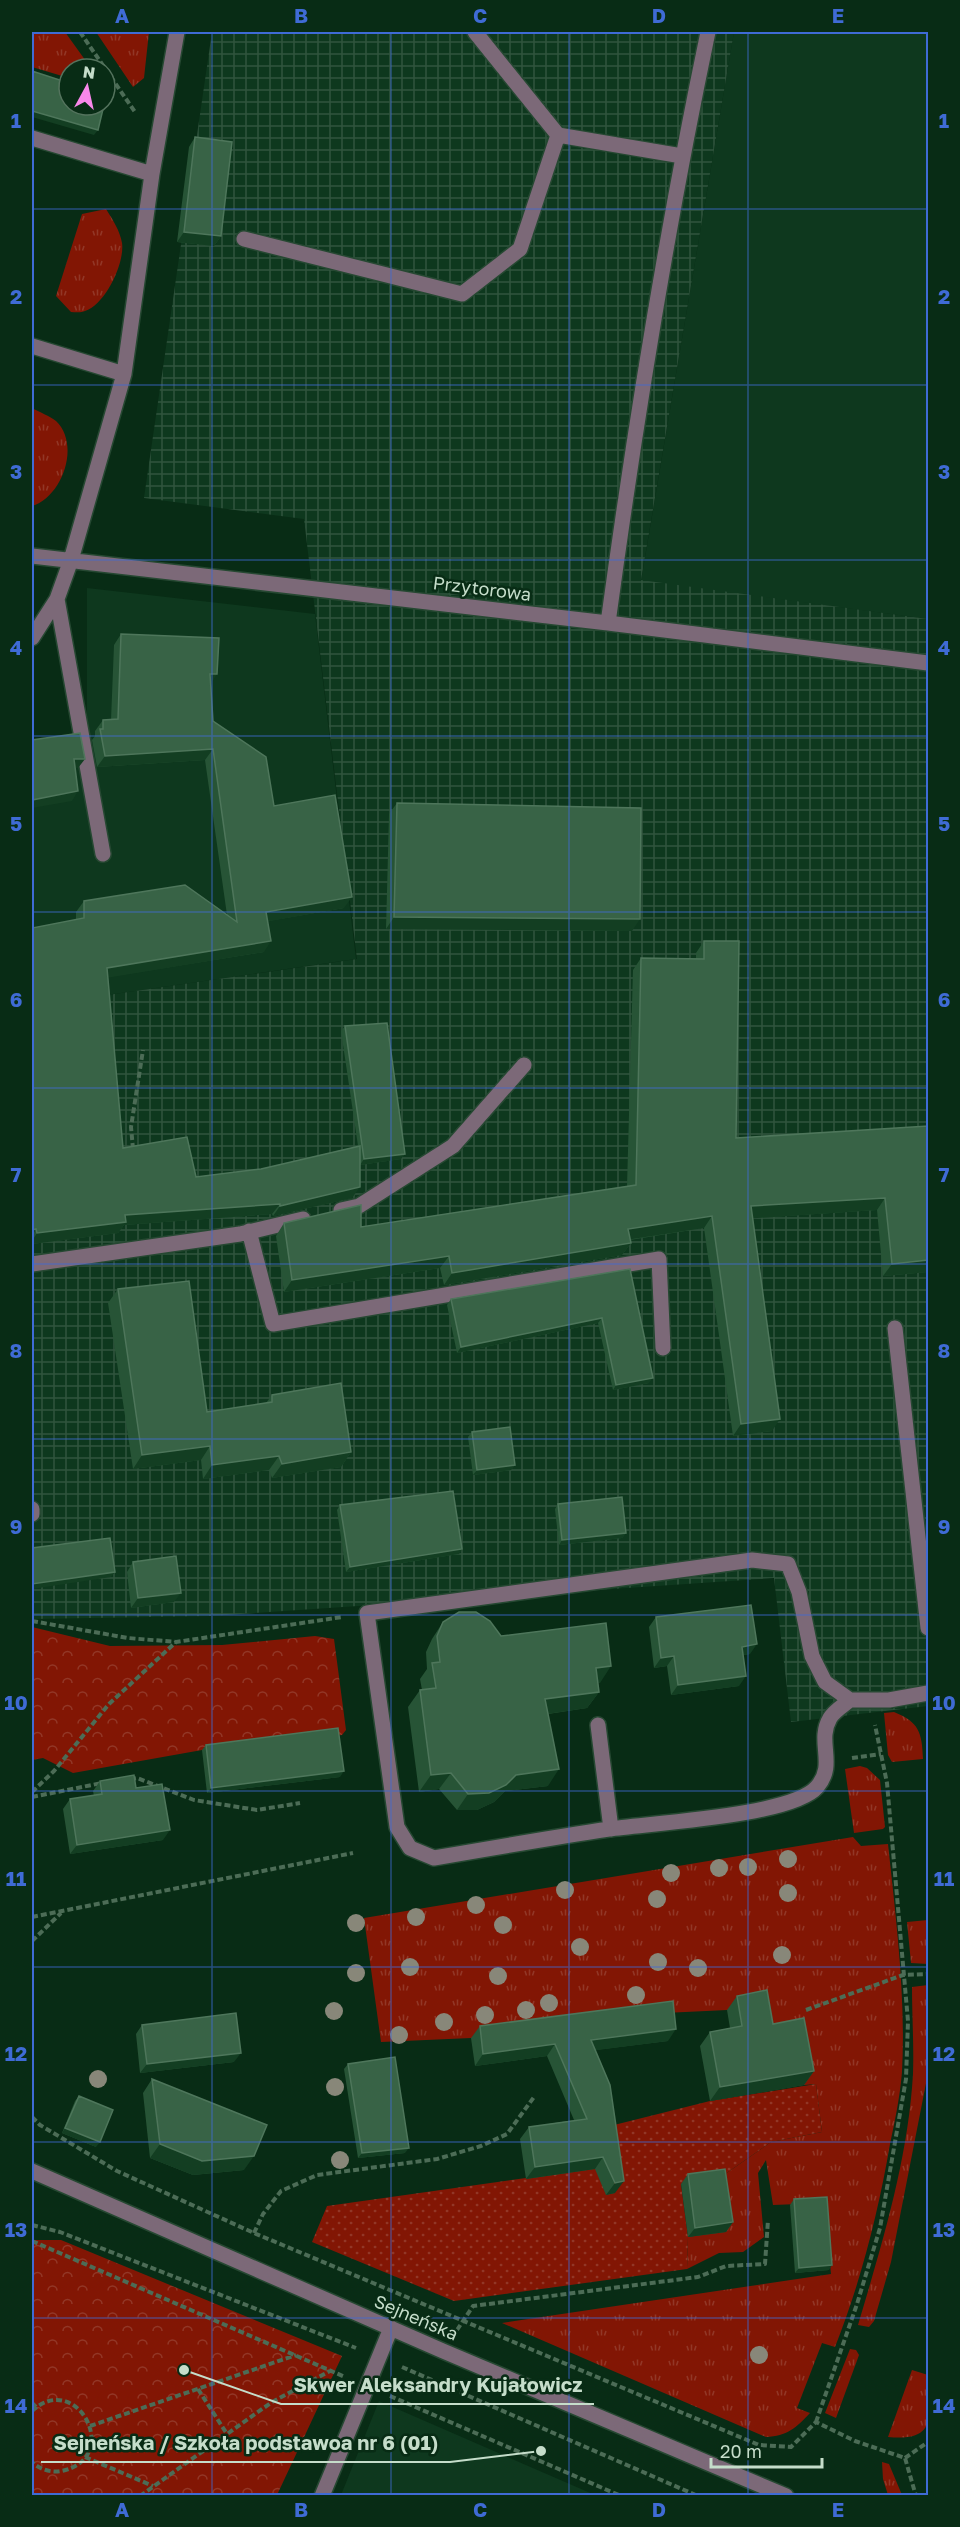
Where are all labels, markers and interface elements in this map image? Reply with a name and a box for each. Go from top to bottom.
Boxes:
text: A [115,3,129,27]
text: B [294,3,308,27]
text: C [473,3,487,27]
text: D [652,3,666,27]
text: E [832,3,844,27]
north arrow [57,57,117,117]
text: N [82,61,97,83]
text: 1 [11,108,21,132]
text: 1 [939,108,949,132]
text: 2 [10,284,22,308]
text: 2 [938,284,950,308]
text: 3 [10,459,22,483]
text: 3 [938,459,950,483]
street label: Przytorowa [432,571,533,605]
text: 4 [10,635,22,659]
text: 4 [938,635,950,659]
text: 5 [10,811,22,835]
text: 5 [938,811,950,835]
text: 6 [10,987,22,1011]
text: 6 [938,987,950,1011]
text: 7 [11,1162,22,1186]
text: 7 [939,1162,950,1186]
text: 8 [10,1338,22,1362]
text: 8 [938,1338,950,1362]
text: 9 [10,1514,22,1538]
text: 9 [938,1514,950,1538]
text: 10 [4,1690,28,1714]
text: 10 [932,1690,956,1714]
text: 11 [6,1866,26,1890]
text: 11 [934,1866,954,1890]
text: 12 [5,2041,27,2065]
text: 12 [933,2041,955,2065]
text: 13 [5,2217,27,2241]
text: 13 [933,2217,955,2241]
street label: Sejneńska [371,2290,462,2345]
callout: Skwer Aleksandry Kujałowicz [281,2366,594,2404]
text: Skwer Aleksandry Kujałowicz [293,2372,583,2396]
text: 14 [5,2393,27,2417]
text: 14 [933,2393,955,2417]
callout: Sejneńska / Szkoła podstawoa nr 6 (01) [41,2424,450,2462]
text: Sejneńska / Szkoła podstawoa nr 6 (01) [54,2430,438,2454]
scale bar [711,2431,822,2469]
text: 20 m [720,2440,762,2462]
text: A [115,2497,129,2521]
text: B [294,2497,308,2521]
text: C [473,2497,487,2521]
text: D [652,2497,666,2521]
text: E [832,2497,844,2521]

